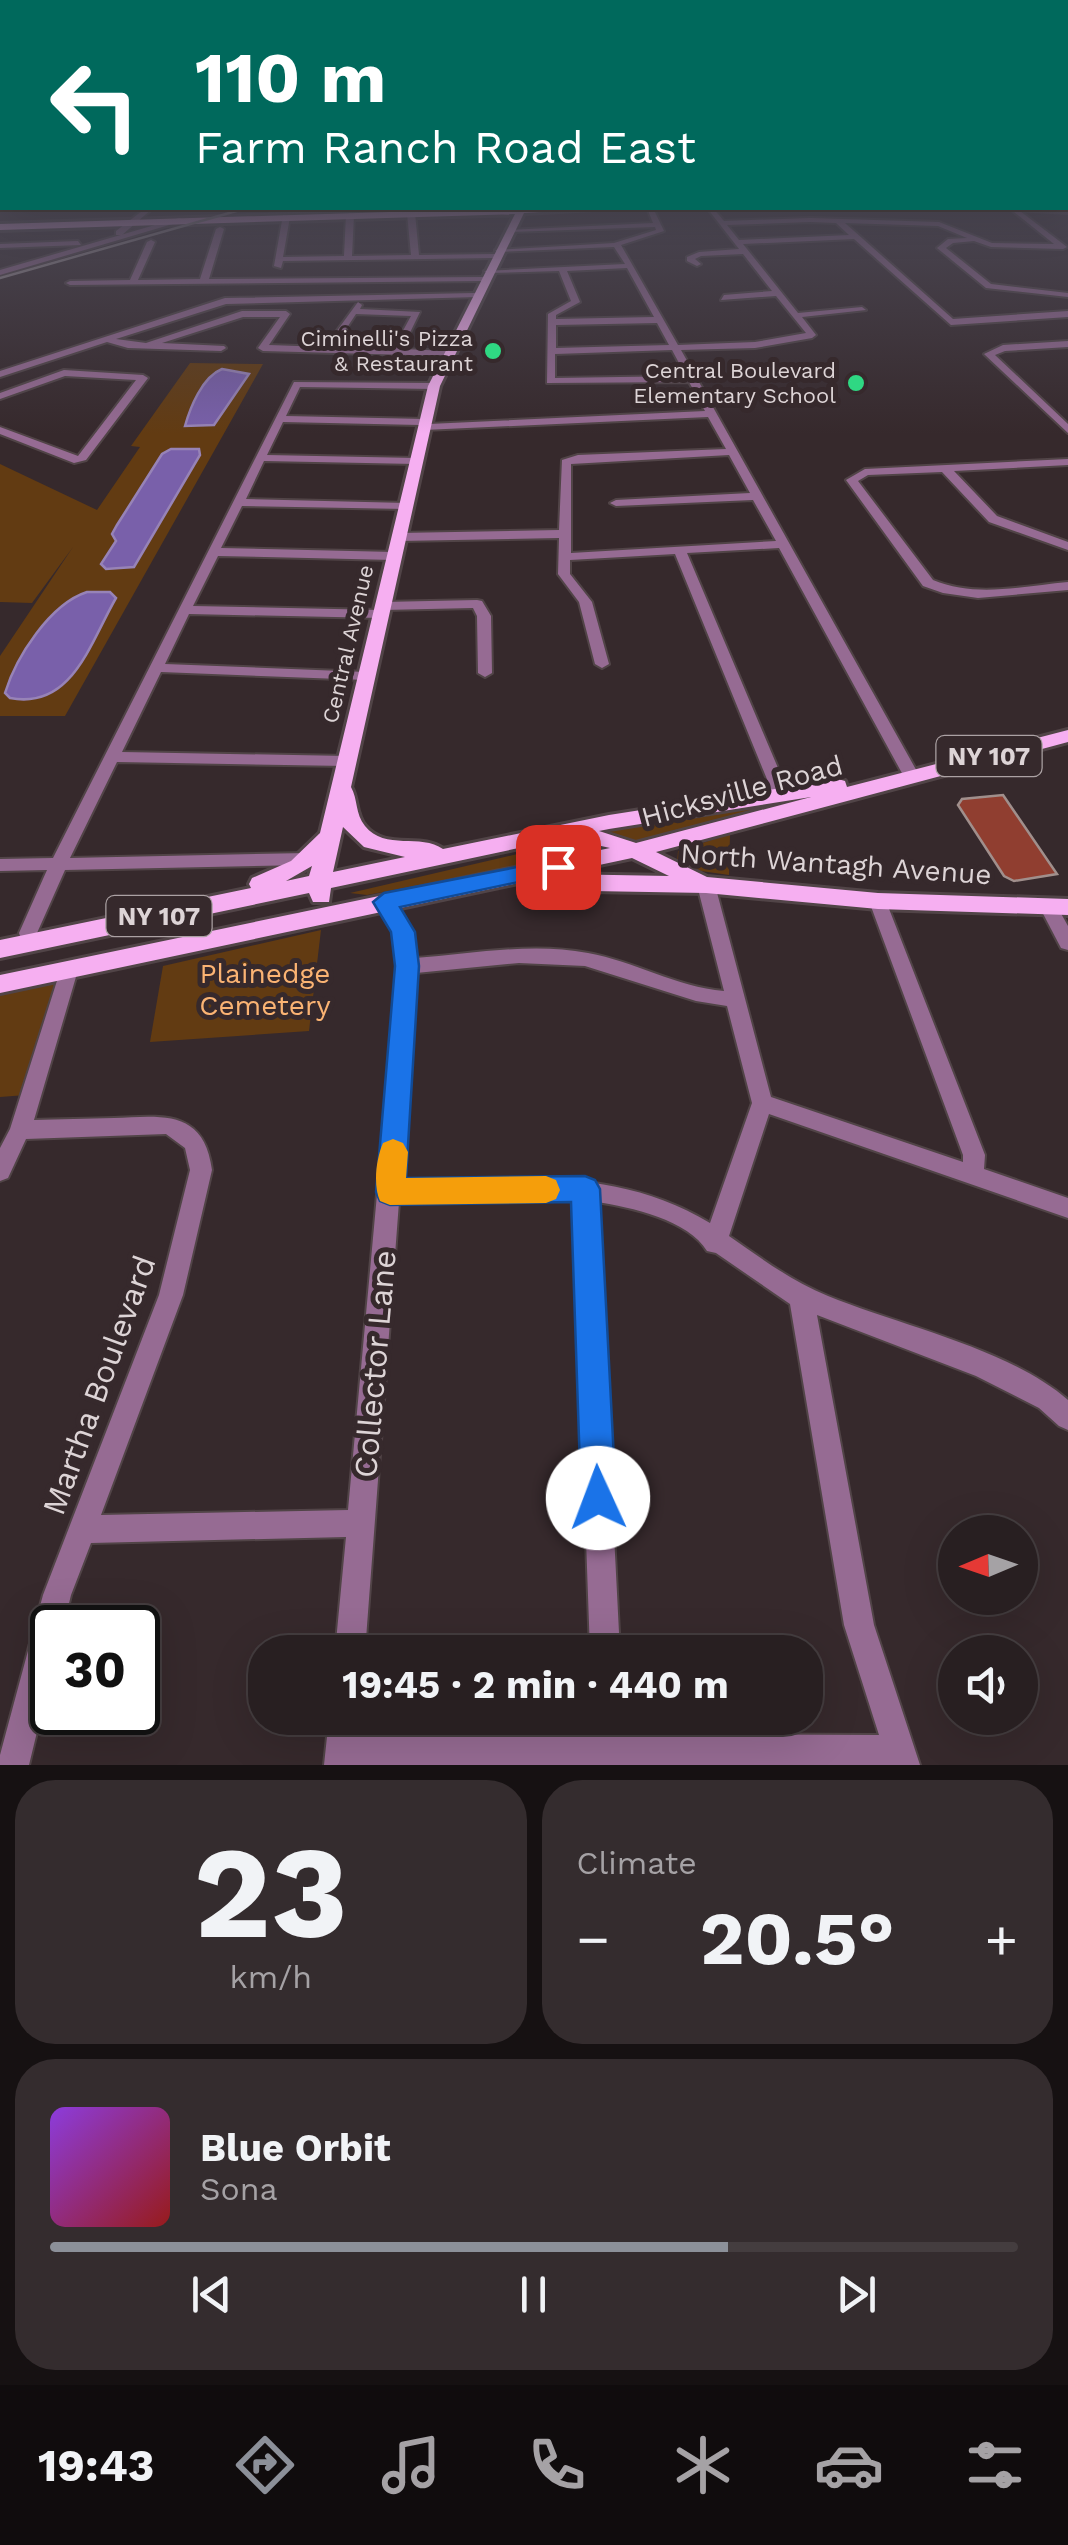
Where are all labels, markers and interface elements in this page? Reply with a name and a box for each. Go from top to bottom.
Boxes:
text: 110 m [195,37,386,119]
icon: left [30,40,160,170]
text: Farm Ranch Road East [195,121,696,174]
place label: Ciminelli's Pizza & Restaurant [300,326,473,376]
marker: Ciminelli's Pizza & Restaurant [482,340,504,362]
place label: Central Boulevard Elementary School [633,358,836,408]
marker: Central Boulevard Elementary School [845,372,867,394]
street label: Central Avenue [318,562,378,726]
road number: NY 107 [936,736,1042,776]
street label: Hicksville Road [638,748,846,834]
pin [516,825,601,910]
street label: North Wantagh Avenue [679,837,993,891]
icon: arrive [531,840,586,895]
road number: NY 107 [106,896,212,936]
park label: Plainedge Cemetery [199,957,331,1022]
street label: Collector Lane [346,1249,404,1479]
street label: Martha Boulevard [34,1250,164,1520]
position arrow [546,1446,650,1550]
north arrow [938,1515,1038,1615]
map controls [938,1515,1038,1735]
speed limit sign: 30 [30,1605,160,1735]
button: sound [938,1635,1038,1735]
text: 19:45 · 2 min · 440 m [342,1663,729,1707]
text: 23 [193,1816,348,1969]
text: Climate [577,1844,697,1882]
text: 20.5° [700,1894,895,1982]
text: − [577,1907,610,1971]
text: + [985,1907,1018,1971]
text: km/h [230,1958,312,1996]
text: Blue Orbit [200,2126,391,2170]
text: Sona [200,2170,278,2208]
icon: previous [184,2267,239,2322]
icon: pause [506,2267,561,2322]
icon: next [829,2267,884,2322]
icon: directions [230,2430,300,2500]
icon: music [376,2430,446,2500]
icon: phone [522,2430,592,2500]
icon: climate [668,2430,738,2500]
icon: car [814,2430,884,2500]
icon: filters [960,2430,1030,2500]
text: 19:43 [38,2439,154,2492]

